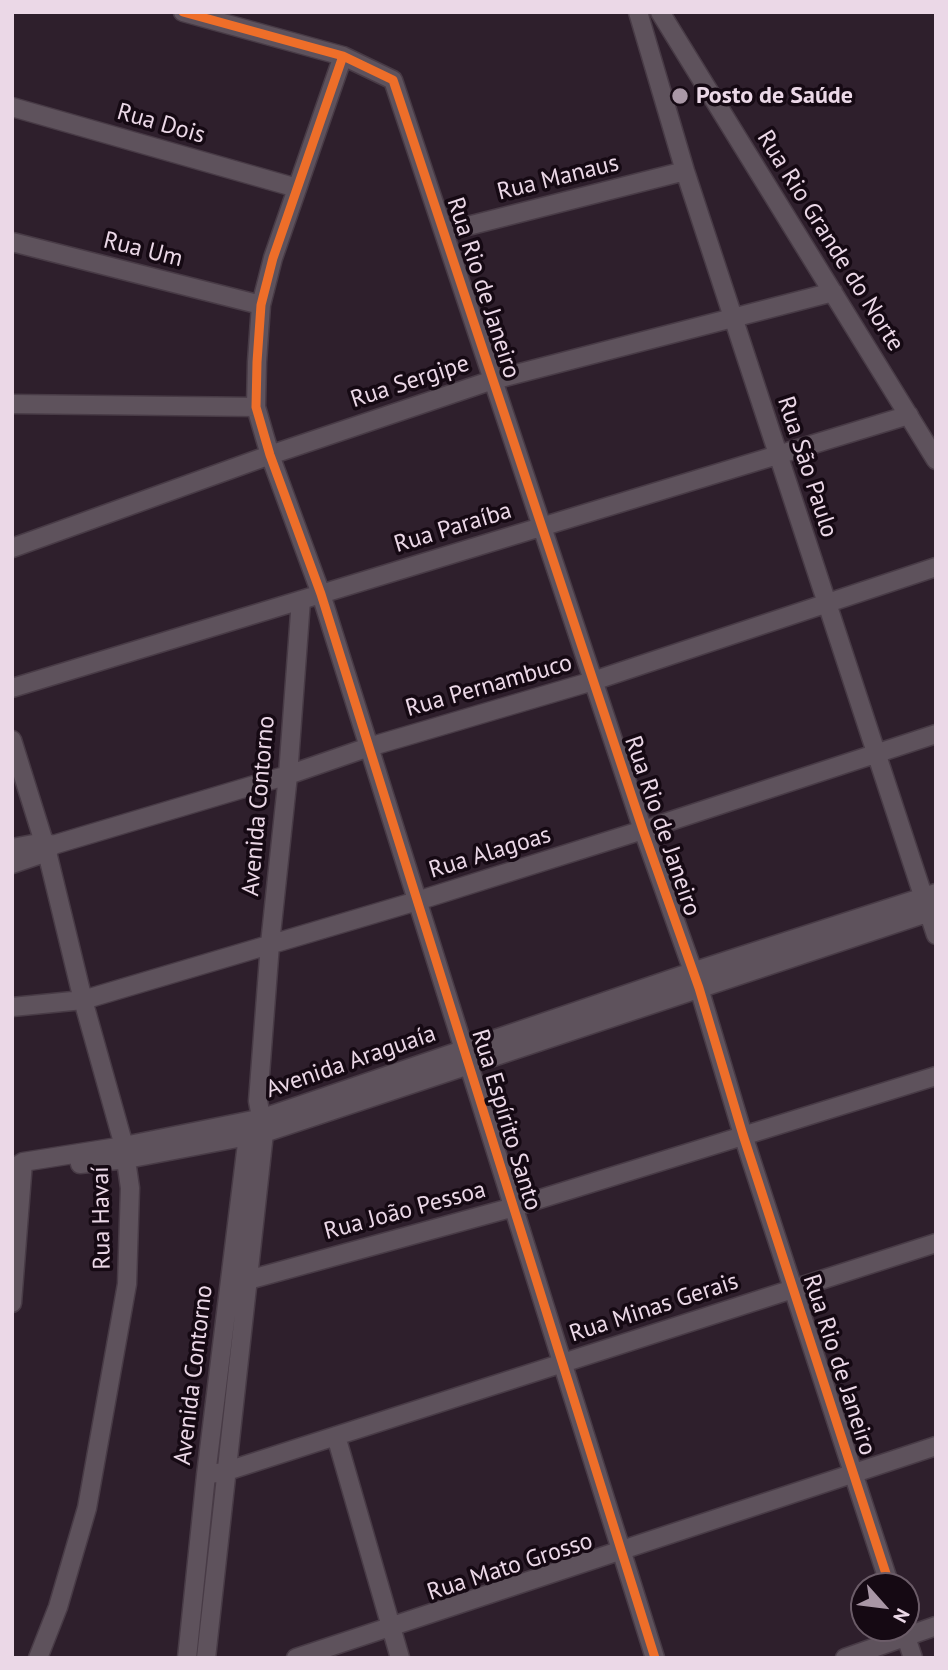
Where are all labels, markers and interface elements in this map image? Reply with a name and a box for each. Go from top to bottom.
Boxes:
place label: Posto de Saúde [696,82,853,110]
marker: Posto de Saúde [670,86,690,106]
street label: Rua Dois [114,98,208,150]
street label: Rua Rio Grande do Norte [750,125,910,357]
street label: Rua Manaus [494,149,622,207]
street label: Rua Rio de Janeiro [440,194,526,382]
street label: Rua Um [100,226,186,274]
street label: Rua Sergipe [347,349,473,415]
street label: Rua São Paulo [771,393,843,541]
street label: Rua Paraíba [391,497,515,559]
street label: Rua Pernambuco [402,648,576,724]
street label: Avenida Contorno [237,714,281,898]
street label: Rua Rio de Janeiro [618,732,706,920]
street label: Rua Alagoas [426,821,554,885]
street label: Avenida Araguaía [262,1019,440,1105]
street label: Rua Espírito Santo [465,1026,547,1214]
street label: Rua Havaí [87,1166,117,1270]
street label: Rua João Pessoa [321,1176,489,1246]
street label: Rua Minas Gerais [566,1267,742,1349]
street label: Rua Rio de Janeiro [796,1271,882,1459]
street label: Avenida Contorno [169,1283,219,1467]
street label: Rua Mato Grosso [424,1527,596,1607]
north arrow [850,1572,920,1642]
text: N [888,1605,915,1627]

